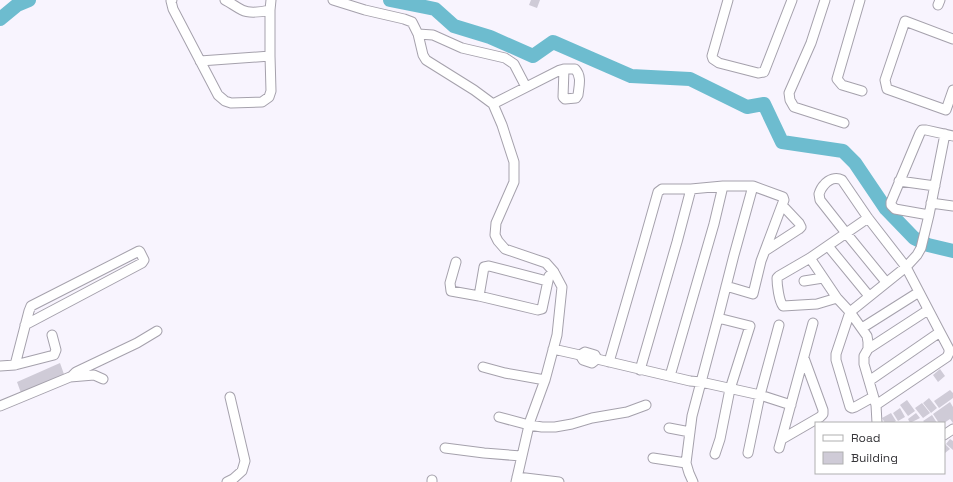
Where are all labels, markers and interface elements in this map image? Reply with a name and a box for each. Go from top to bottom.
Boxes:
legend [815,422,945,474]
text: Road [851,430,880,446]
text: Building [851,450,898,466]

